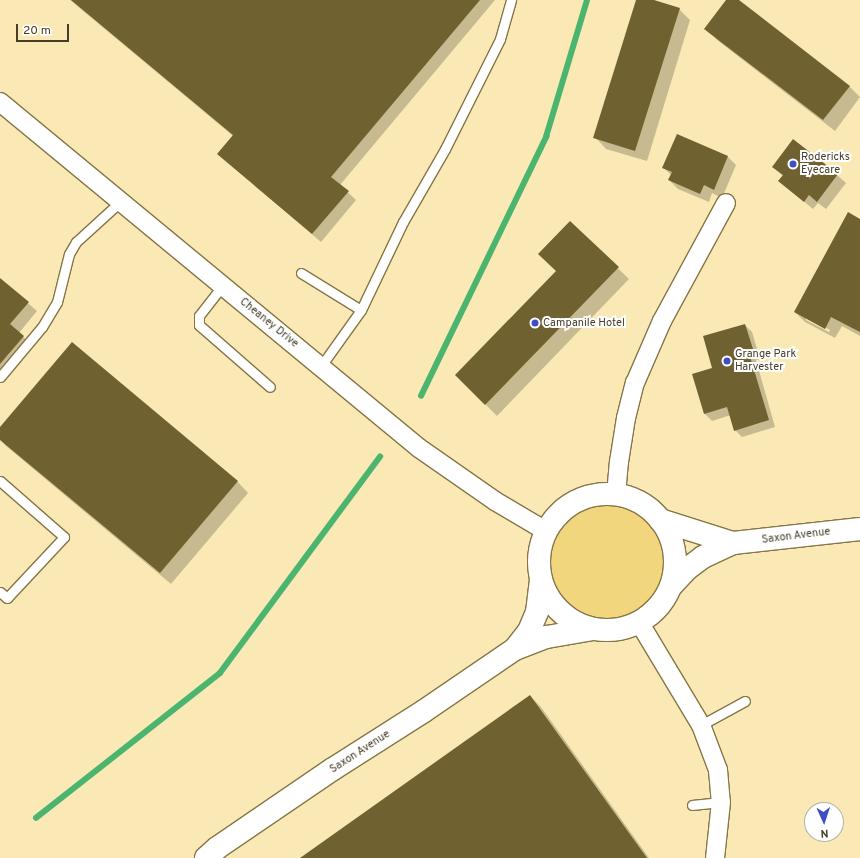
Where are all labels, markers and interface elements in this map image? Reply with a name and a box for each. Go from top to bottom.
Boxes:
scale bar [18,16,71,42]
text: 20 m [23,23,51,39]
place label: Rodericks Eyecare [801,151,850,177]
marker: Rodericks Eyecare [788,159,798,169]
street label: Cheaney Drive [237,295,301,351]
place label: Campanile Hotel [543,316,625,330]
marker: Campanile Hotel [530,318,540,328]
place label: Grange Park Harvester [735,348,796,374]
marker: Grange Park Harvester [722,356,732,366]
street label: Saxon Avenue [761,525,831,547]
street label: Saxon Avenue [327,728,393,776]
north arrow [804,802,844,842]
text: N [820,826,829,840]

